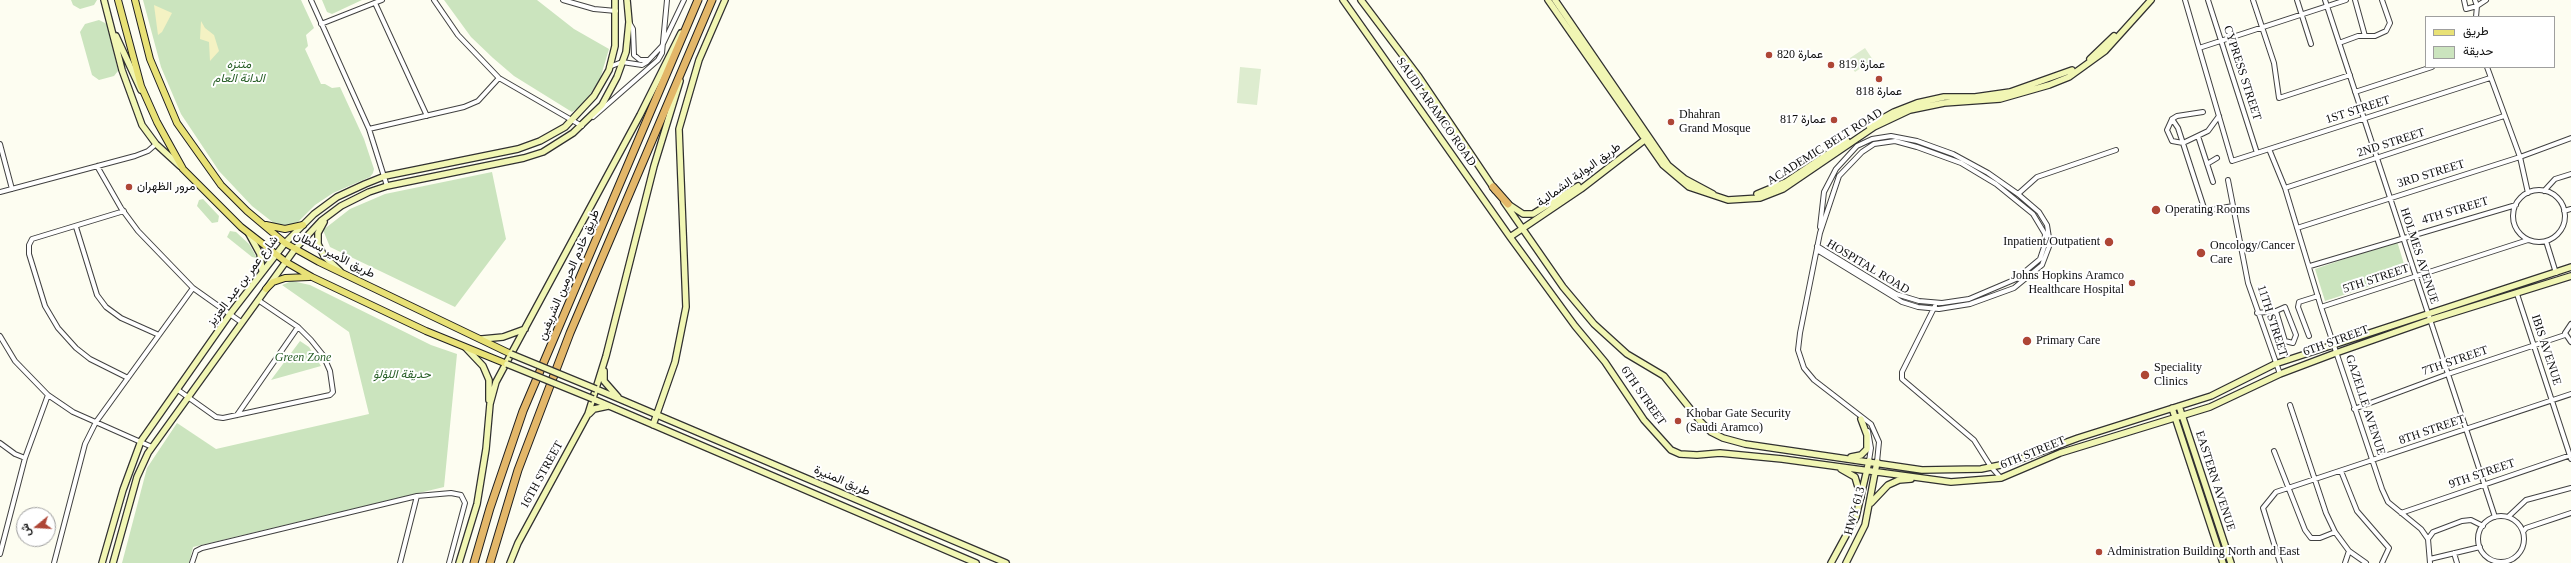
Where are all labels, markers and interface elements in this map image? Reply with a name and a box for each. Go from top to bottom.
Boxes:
legend [2425,16,2555,68]
street label: CYPRESS STREET [2220,24,2264,122]
text: طريق [2463,24,2488,38]
text: حديقة [2463,44,2493,58]
place label: عمارة 820 [1777,48,1823,62]
marker: عمارة 820 [1764,50,1774,60]
street label: SAUDI ARAMCO ROAD [1393,55,1479,169]
park label: متنزه الدانة العام [213,58,265,86]
place label: عمارة 819 [1839,58,1885,72]
marker: عمارة 819 [1826,60,1836,70]
marker: عمارة 818 [1874,74,1884,84]
place label: عمارة 818 [1856,85,1902,99]
street label: 1ST STREET [2324,93,2392,127]
street label: ACADEMIC BELT ROAD [1765,106,1885,188]
place label: Dhahran Grand Mosque [1679,108,1751,136]
place label: عمارة 817 [1780,113,1826,127]
marker: عمارة 817 [1829,115,1839,125]
marker: Dhahran Grand Mosque [1666,117,1676,127]
street label: 2ND STREET [2355,125,2427,161]
street label: طريق البوابة الشمالية [1534,140,1624,210]
street label: 3RD STREET [2396,157,2466,191]
place label: مرور الظهران [137,180,195,194]
marker: مرور الظهران [124,182,134,192]
street label: 4TH STREET [2420,194,2490,228]
place label: Operating Rooms [2165,203,2250,217]
marker: Operating Rooms [2150,204,2162,216]
street label: HOLMES AVENUE [2397,206,2441,306]
street label: طريق خادم الحرمين الشريفين [535,207,603,343]
street label: طريق الأمير سلطان [291,228,377,282]
street label: شارع عمر بن عبد العزيز [204,233,282,329]
place label: Inpatient/Outpatient [2003,235,2100,249]
marker: Inpatient/Outpatient [2103,236,2115,248]
street label: HOSPITAL ROAD [1824,237,1912,297]
place label: Oncology/Cancer Care [2210,239,2295,267]
marker: Oncology/Cancer Care [2195,247,2207,259]
street label: 5TH STREET [2341,261,2411,297]
place label: Johns Hopkins Aramco Healthcare Hospital [2011,269,2124,297]
marker: Johns Hopkins Aramco Healthcare Hospital [2127,278,2137,288]
street label: 11TH STREET [2254,283,2290,359]
street label: IBIS AVENUE [2528,313,2564,387]
street label: 6TH STREET [2301,322,2371,360]
place label: Primary Care [2036,334,2100,348]
marker: Primary Care [2021,335,2033,347]
street label: 7TH STREET [2420,343,2490,379]
park label: Green Zone [275,351,331,365]
street label: GAZELLE AVENUE [2342,353,2388,457]
place label: Speciality Clinics [2154,361,2202,389]
street label: 6TH STREET [1617,364,1669,428]
park label: حديقة اللؤلؤ [373,368,431,382]
marker: Speciality Clinics [2139,369,2151,381]
place label: Khobar Gate Security (Saudi Aramco) [1686,407,1791,435]
street label: 8TH STREET [2397,412,2467,448]
marker: Khobar Gate Security (Saudi Aramco) [1673,416,1683,426]
street label: EASTERN AVENUE [2192,429,2238,533]
street label: 6TH STREET [1998,433,2068,473]
street label: 16TH STREET [518,439,566,511]
street label: 9TH STREET [2447,456,2517,492]
street label: طريق المنيرة [812,463,872,499]
street label: HWY 613 [1842,485,1868,537]
north arrow [16,507,56,547]
text: ش [18,522,33,539]
place label: Administration Building North and East [2107,545,2300,559]
marker: Administration Building North and East [2094,547,2104,557]

